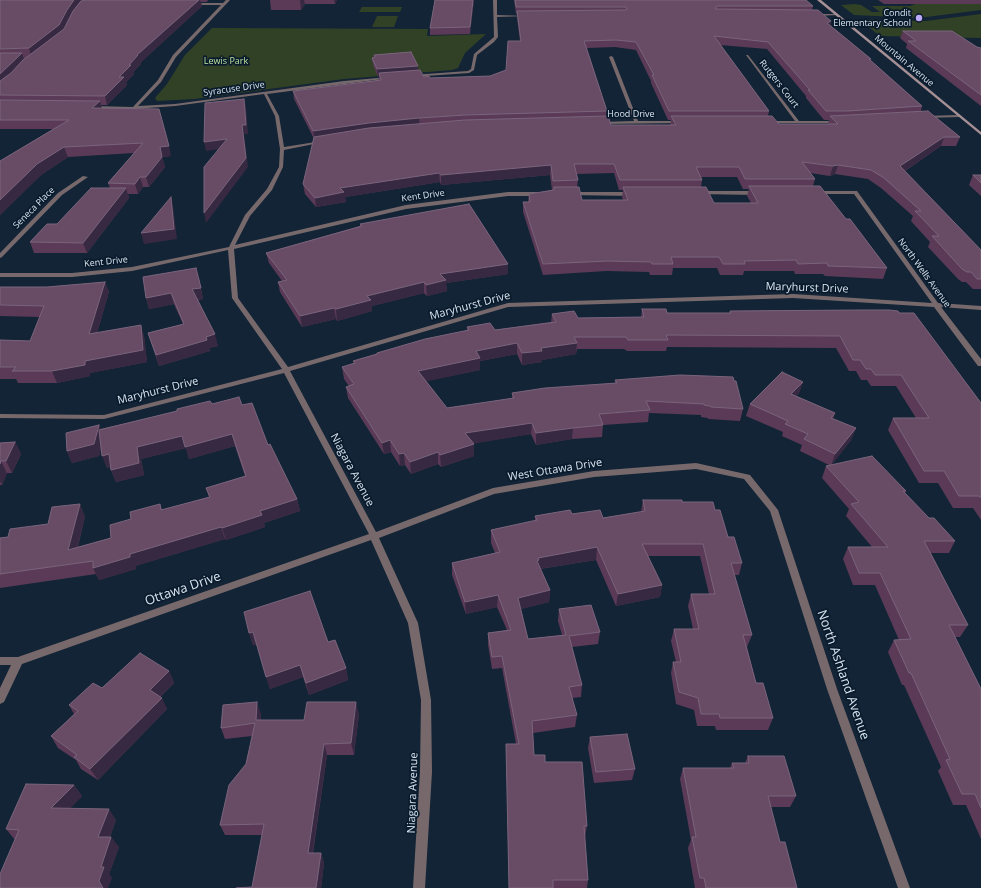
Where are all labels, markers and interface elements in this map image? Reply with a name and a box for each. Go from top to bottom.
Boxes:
place label: Condit Elementary School [833,8,911,29]
marker: Condit Elementary School [914,13,924,23]
street label: Mountain Avenue [872,33,936,89]
park label: Lewis Park [204,56,248,66]
street label: Rutgers Court [757,58,801,110]
street label: Syracuse Drive [203,79,265,99]
street label: Hood Drive [607,109,655,119]
street label: Seneca Place [11,185,57,231]
street label: Kent Drive [401,188,445,204]
street label: North Wells Avenue [895,236,953,310]
street label: Kent Drive [84,254,128,270]
street label: Maryhurst Drive [765,280,849,296]
street label: Maryhurst Drive [428,289,512,323]
street label: Maryhurst Drive [116,375,200,407]
street label: Niagara Avenue [327,431,377,509]
street label: West Ottawa Drive [507,456,603,484]
street label: Ottawa Drive [143,569,223,609]
street label: North Ashland Avenue [813,608,873,742]
street label: Niagara Avenue [405,752,421,834]

